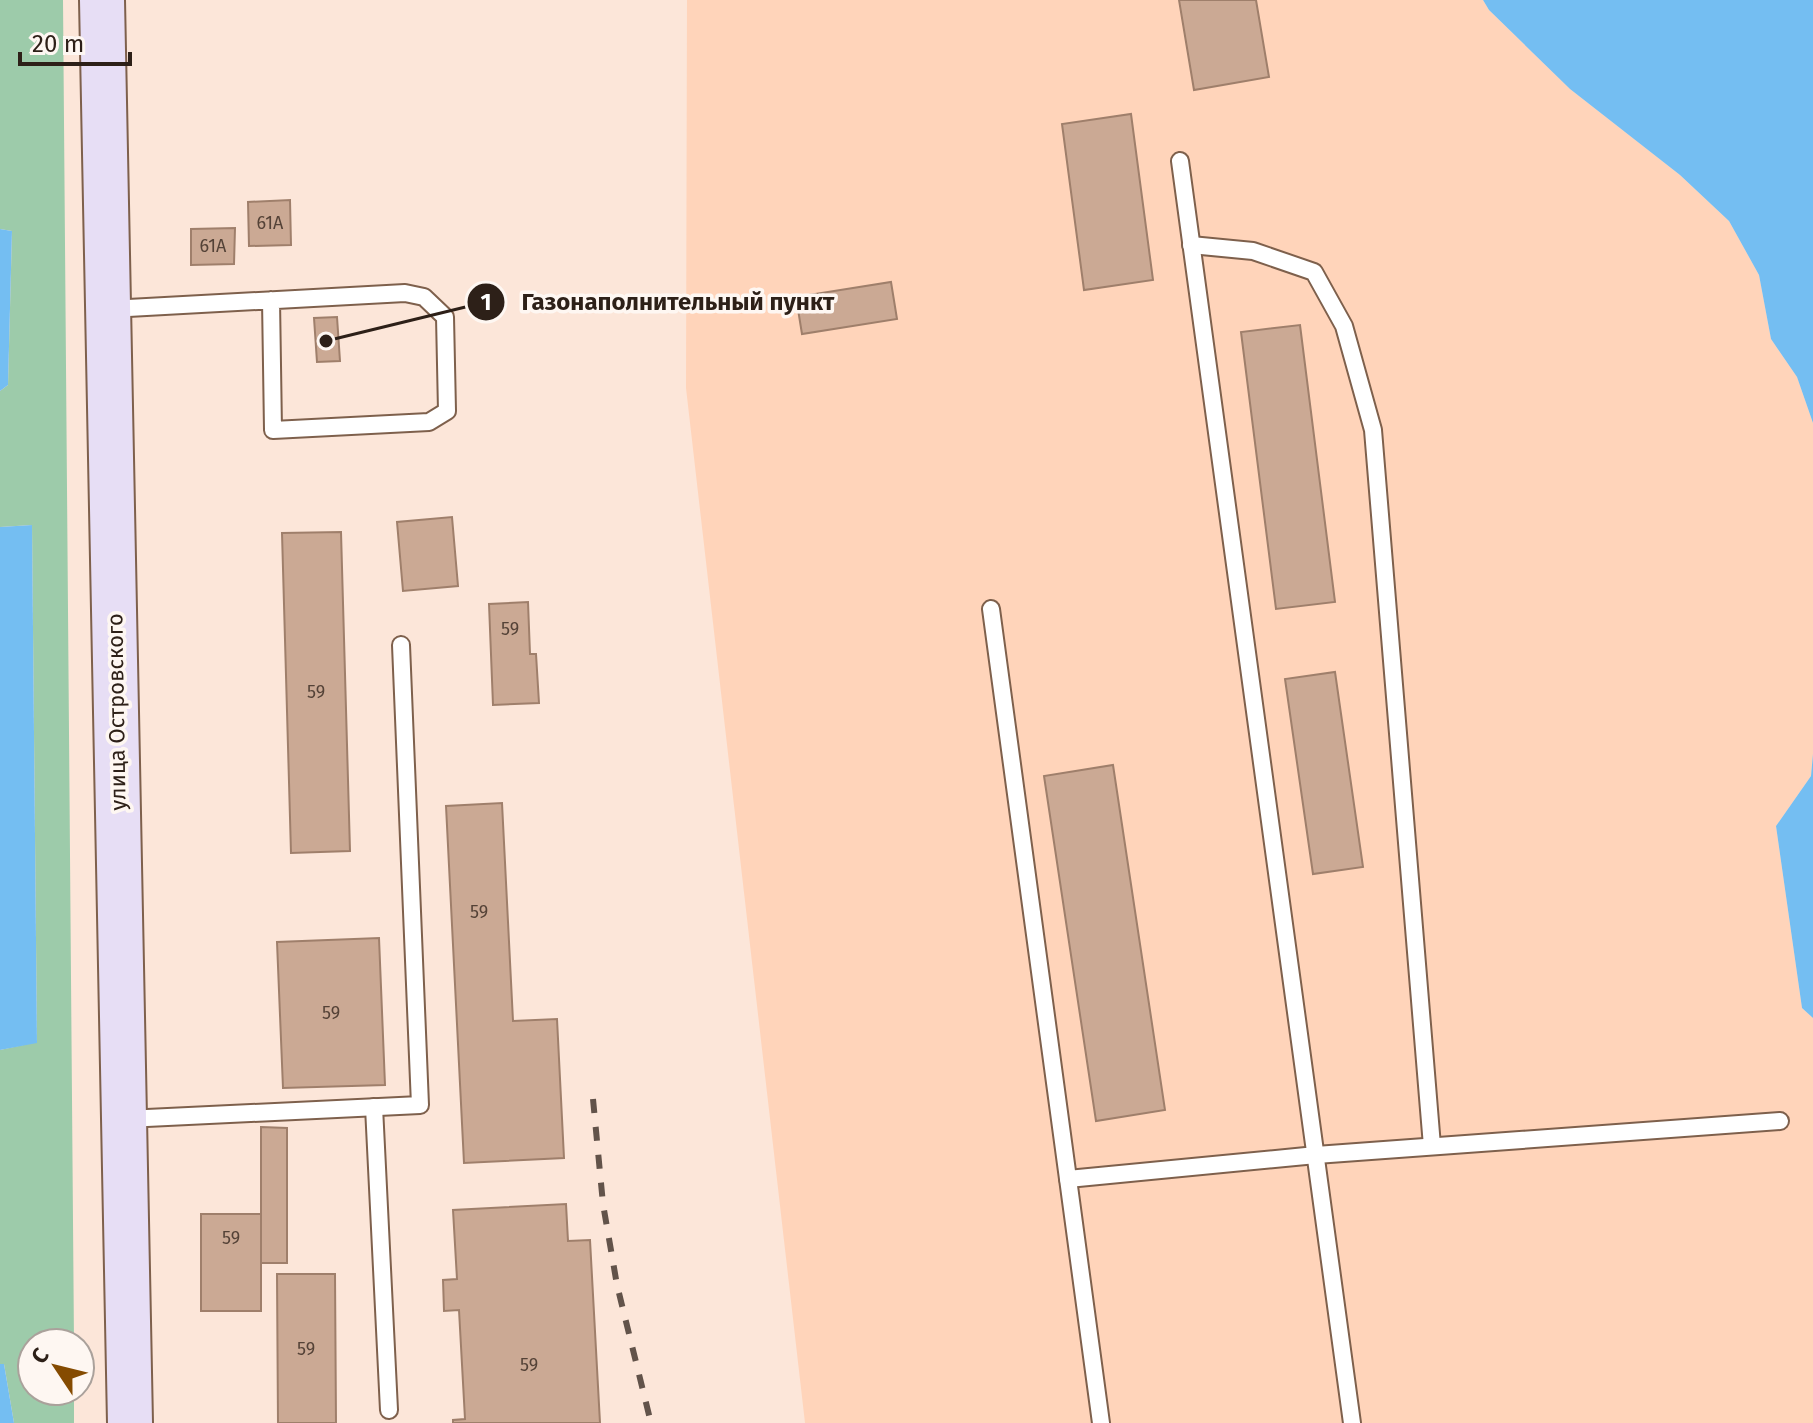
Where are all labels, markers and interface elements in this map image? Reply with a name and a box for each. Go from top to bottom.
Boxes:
scale bar [20,16,130,66]
text: 20 m [32,30,84,58]
house number: 61А [257,212,284,234]
house number: 61А [200,235,227,257]
callout: Газонаполнительный пункт [466,278,850,326]
text: 1 [480,288,492,316]
text: Газонаполнительный пункт [522,288,835,316]
street label: улица Островского [101,613,132,811]
house number: 59 [501,618,519,640]
house number: 59 [307,681,325,703]
house number: 59 [470,901,488,923]
house number: 59 [322,1002,340,1024]
house number: 59 [222,1227,240,1249]
north arrow [16,1327,96,1407]
house number: 59 [297,1338,315,1360]
text: С [25,1343,55,1369]
house number: 59 [520,1354,538,1376]

